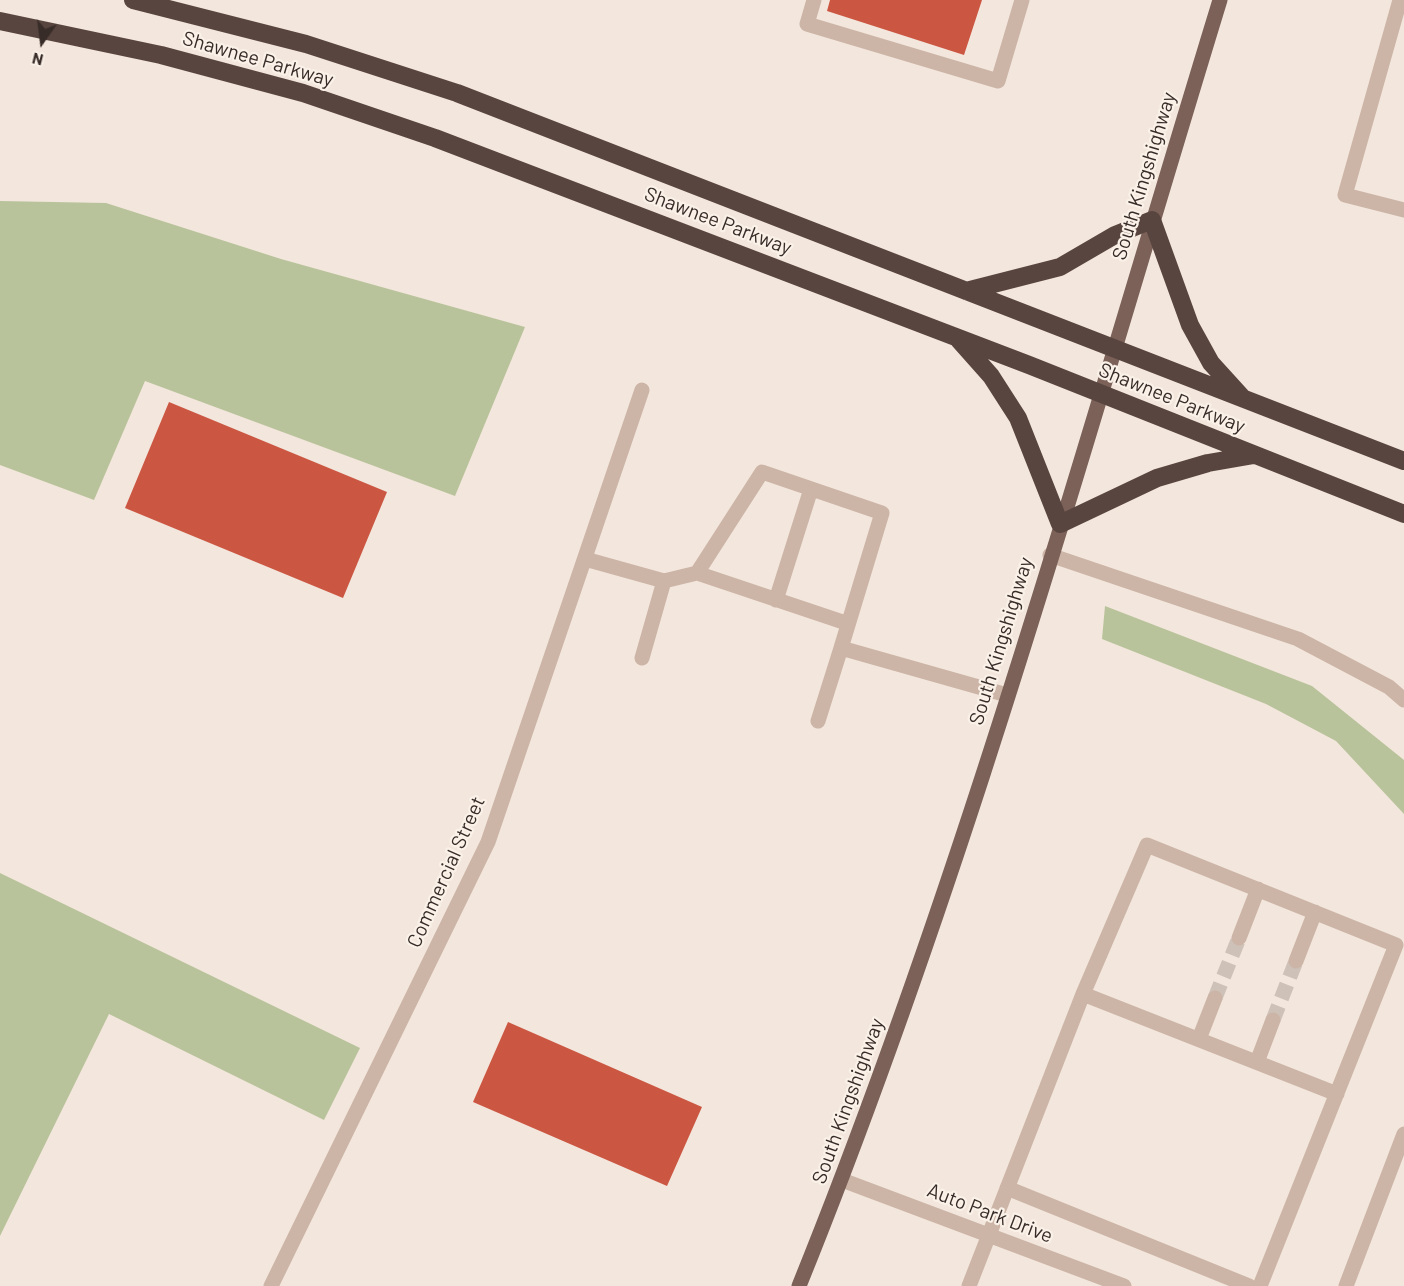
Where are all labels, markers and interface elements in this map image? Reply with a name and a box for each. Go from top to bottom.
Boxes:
north arrow [12,12,72,72]
street label: Shawnee Parkway [180,26,336,92]
text: N [30,49,45,70]
street label: South Kingshighway [1107,89,1181,263]
street label: Shawnee Parkway [641,182,795,260]
street label: Shawnee Parkway [1095,358,1249,438]
street label: South Kingshighway [964,554,1038,728]
street label: Commercial Street [402,793,490,951]
street label: South Kingshighway [807,1015,889,1187]
street label: Auto Park Drive [924,1178,1056,1248]

